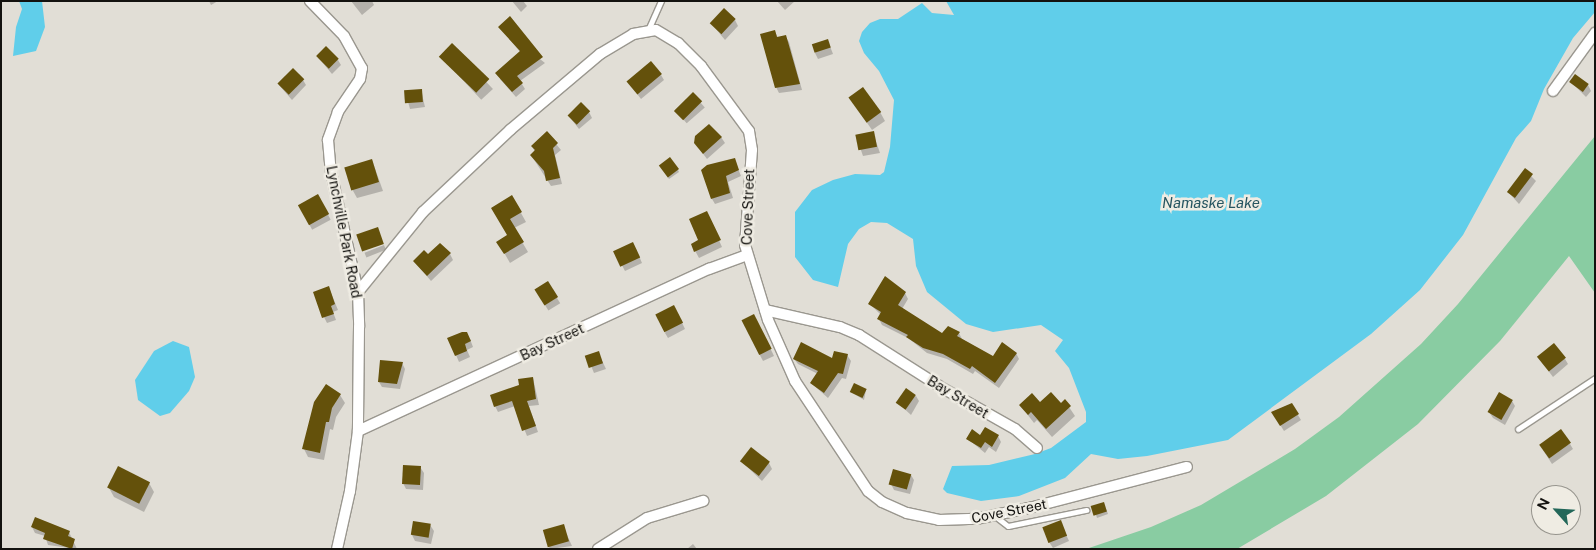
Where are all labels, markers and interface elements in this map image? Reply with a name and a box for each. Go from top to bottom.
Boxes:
street label: Lynchville Park Road [323,164,365,300]
street label: Cove Street [738,168,758,246]
water label: Namaske Lake [1162,194,1260,212]
street label: Bay Street [517,320,587,364]
street label: Bay Street [924,372,992,422]
north arrow [1531,485,1581,535]
street label: Cove Street [970,495,1048,527]
text: N [1534,495,1553,512]

